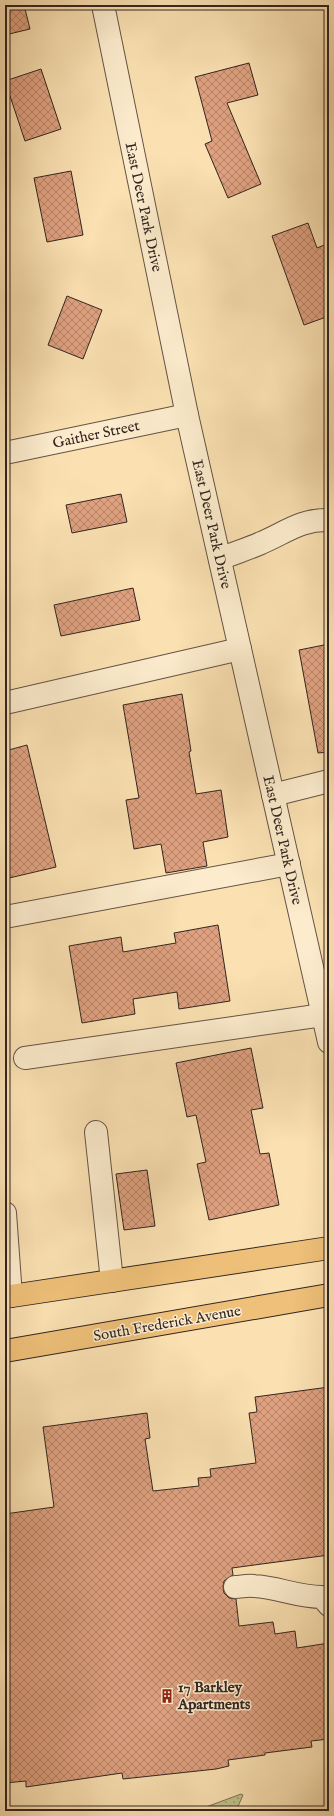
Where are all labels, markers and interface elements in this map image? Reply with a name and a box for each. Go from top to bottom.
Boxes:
street label: East Deer Park Drive [121,141,167,274]
street label: Gaither Street [51,416,141,453]
street label: East Deer Park Drive [187,458,236,591]
street label: East Deer Park Drive [258,774,307,907]
street label: South Frederick Avenue [92,1301,242,1346]
place label: 17 Barkley Apartments [177,1678,251,1714]
building icon: 17 Barkley Apartments [159,1688,175,1704]

